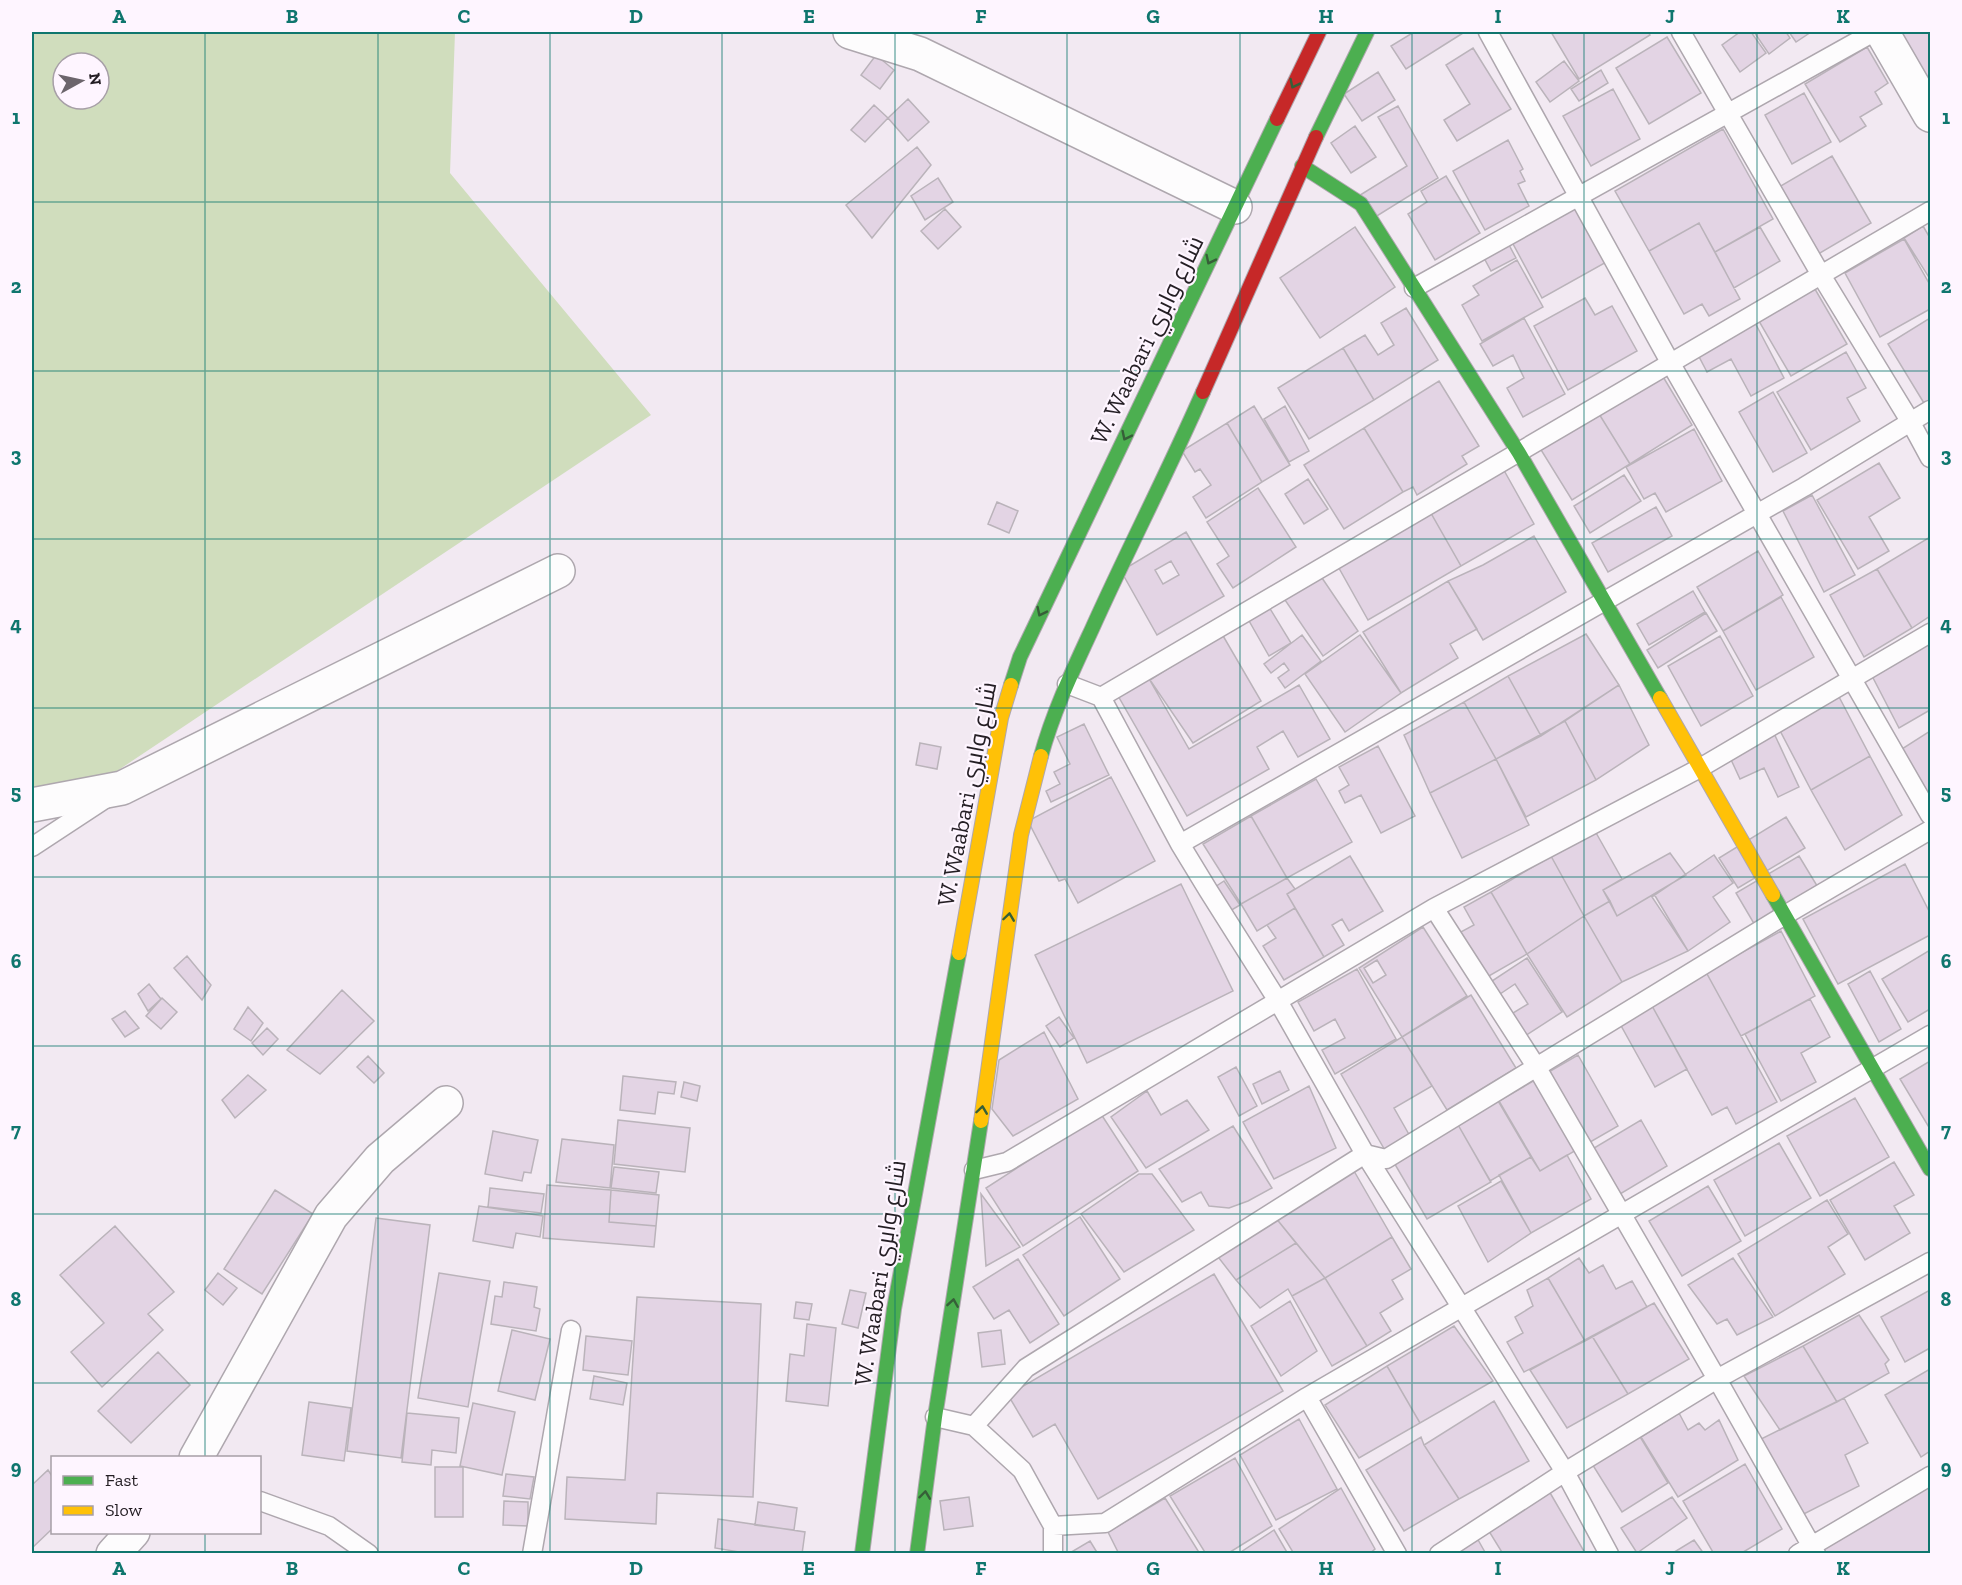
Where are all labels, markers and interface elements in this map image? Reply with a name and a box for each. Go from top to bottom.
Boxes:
text: A [112,4,126,28]
text: B [286,4,298,28]
text: C [458,4,471,28]
text: D [629,4,643,28]
text: E [803,4,815,28]
text: F [975,4,987,28]
text: G [1146,4,1160,28]
text: H [1318,4,1334,28]
text: I [1494,4,1502,28]
text: J [1665,4,1675,28]
text: K [1836,4,1850,28]
north arrow [51,51,111,111]
text: N [85,72,106,86]
one-way arrow [1289,78,1301,89]
text: 1 [12,105,20,129]
text: 1 [1942,105,1950,129]
street label: W. Waabari شارع وابري [1083,231,1213,451]
one-way arrow [1205,254,1217,265]
text: 2 [11,274,22,298]
text: 2 [1941,274,1952,298]
one-way arrow [1121,430,1133,441]
text: 3 [11,443,22,467]
text: 3 [1941,443,1952,467]
one-way arrow [1037,606,1049,617]
text: 4 [10,612,22,636]
text: 4 [1940,612,1952,636]
street label: W. Waabari شارع وابري [930,679,1006,910]
text: 5 [11,780,21,804]
text: 5 [1941,780,1951,804]
one-way arrow [1003,912,1015,921]
text: 6 [11,949,22,973]
text: 6 [1941,949,1952,973]
one-way arrow [976,1105,988,1114]
text: 7 [11,1118,21,1142]
text: 7 [1941,1118,1951,1142]
street label: W. Waabari شارع وابري [847,1158,916,1389]
text: 8 [11,1287,22,1311]
text: 8 [1941,1287,1952,1311]
one-way arrow [946,1298,958,1307]
text: 9 [11,1455,22,1479]
text: 9 [1941,1455,1952,1479]
legend [51,1456,261,1534]
text: Fast [105,1469,138,1491]
one-way arrow [918,1491,930,1500]
text: Slow [105,1499,142,1521]
text: A [112,1556,126,1580]
text: B [286,1556,298,1580]
text: C [458,1556,471,1580]
text: D [629,1556,643,1580]
text: E [803,1556,815,1580]
text: F [975,1556,987,1580]
text: G [1146,1556,1160,1580]
text: H [1318,1556,1334,1580]
text: I [1494,1556,1502,1580]
text: J [1665,1556,1675,1580]
text: K [1836,1556,1850,1580]

